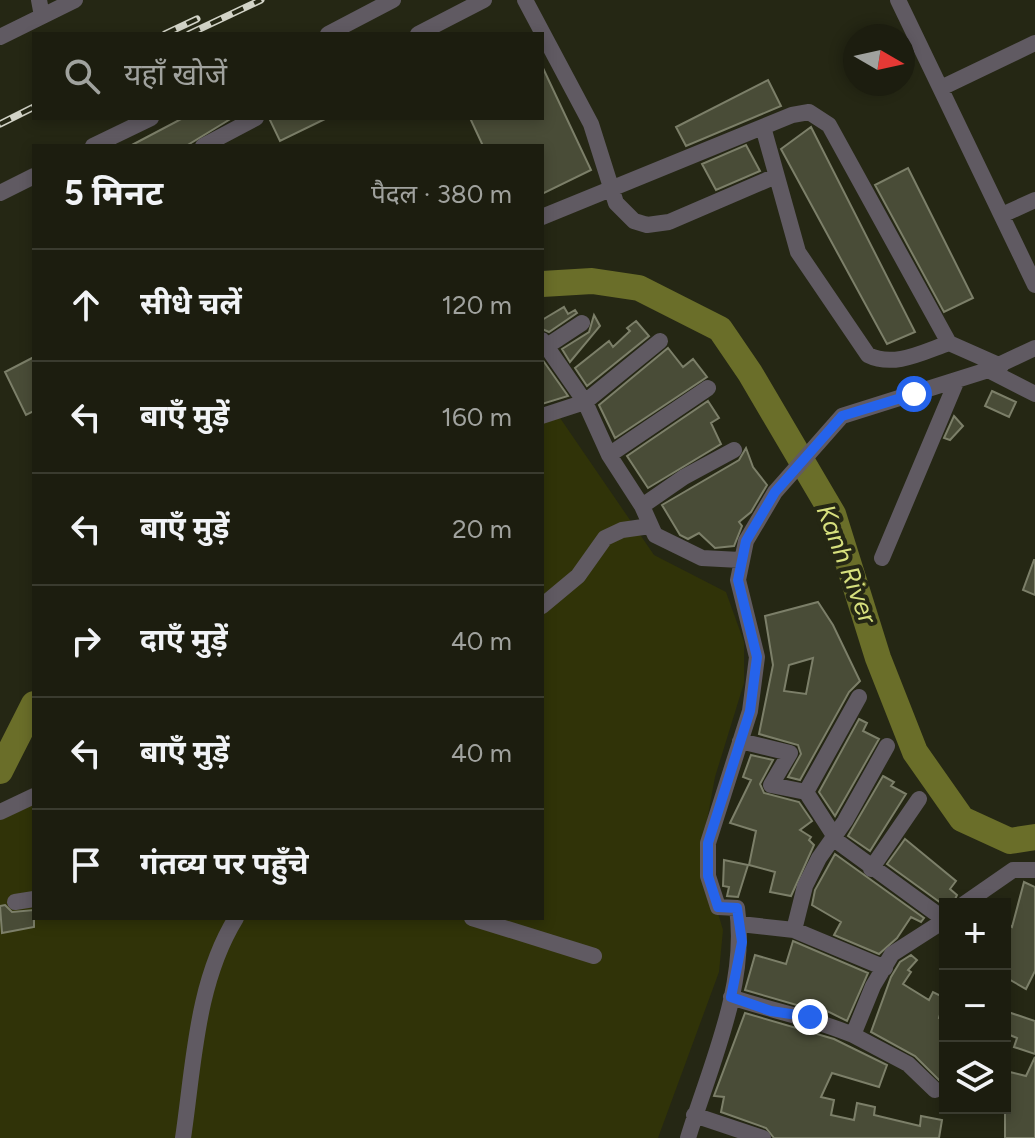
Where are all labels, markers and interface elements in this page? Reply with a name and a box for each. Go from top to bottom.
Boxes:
north arrow [843,24,915,96]
search box [32,32,544,120]
icon: search [60,54,104,98]
text: यहाँ खोजें [124,56,227,93]
text: 5 मिनट [64,173,163,214]
text: पैदल · 380 m [371,178,512,210]
icon: ahead [64,283,108,327]
text: सीधे चलें [140,285,242,322]
text: 120 m [442,289,512,321]
route start [896,376,932,412]
icon: left [64,395,108,439]
text: बाएँ मुड़ें [140,397,229,434]
text: 160 m [441,401,512,433]
water label: Kanh River [810,500,885,629]
icon: left [64,507,108,551]
text: बाएँ मुड़ें [140,509,229,546]
text: 20 m [452,513,512,545]
icon: right [64,619,108,663]
text: दाएँ मुड़ें [140,621,228,658]
text: 40 m [451,625,512,657]
icon: left [64,731,108,775]
text: बाएँ मुड़ें [140,733,229,770]
text: 40 m [451,737,512,769]
icon: arrive [64,843,108,887]
text: गंतव्य पर पहुँचे [140,845,309,882]
map controls [939,898,1011,1114]
button: + [939,898,1011,970]
button: − [939,970,1011,1042]
route end [792,999,828,1035]
button: layers [939,1042,1011,1114]

